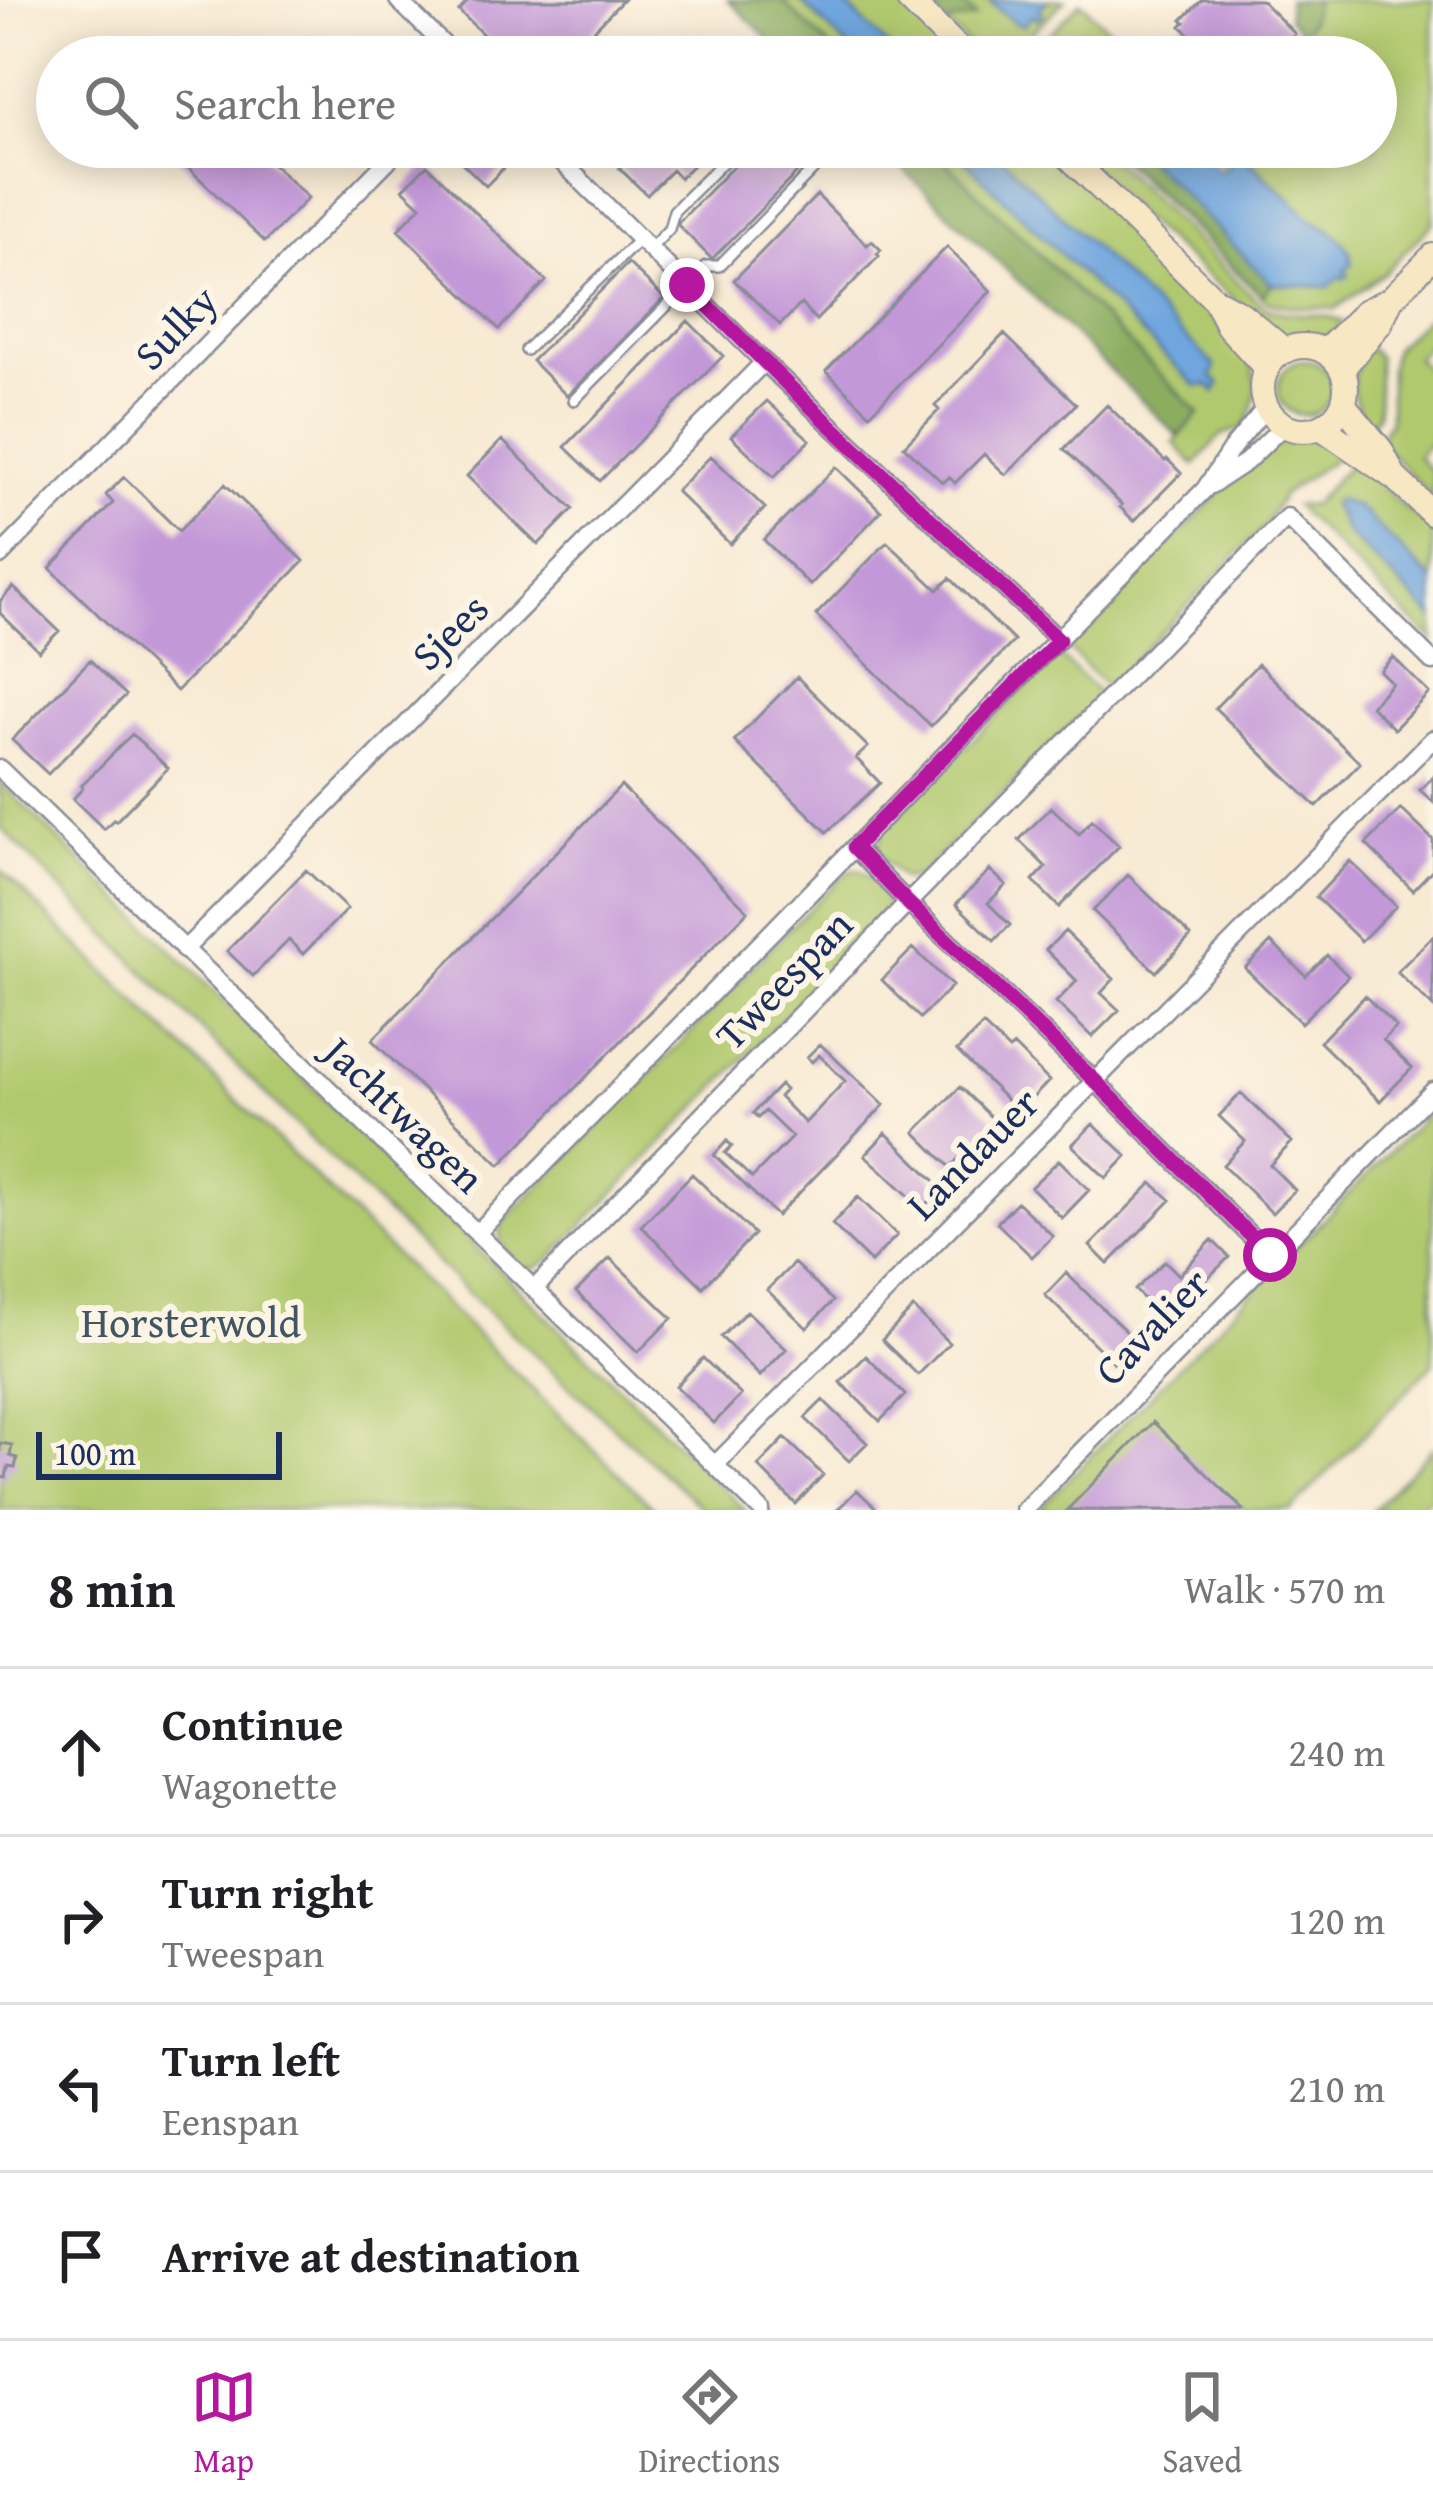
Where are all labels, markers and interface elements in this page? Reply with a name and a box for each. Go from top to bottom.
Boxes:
search box [36,36,1397,168]
icon: search [78,69,144,135]
text: Search here [174,70,396,135]
route end [660,258,714,312]
street label: Sulky [119,271,231,383]
street label: Sjees [396,578,502,684]
street label: Tweespan [700,895,866,1063]
street label: Jachtwagen [307,1018,499,1207]
street label: Landauer [892,1073,1052,1233]
route start [1243,1228,1297,1282]
street label: Cavalier [1080,1254,1222,1398]
park label: Horsterwold [81,1291,302,1352]
scale bar [36,1426,282,1479]
text: 100 m [54,1429,136,1477]
text: 8 min [48,1551,175,1626]
text: Walk · 570 m [1184,1560,1385,1617]
text: Continue [162,1691,343,1756]
icon: ahead [48,1719,114,1785]
text: 240 m [1288,1723,1385,1780]
text: Wagonette [162,1756,337,1813]
text: Turn right [162,1859,374,1924]
icon: right [48,1887,114,1953]
text: 120 m [1288,1891,1385,1948]
text: Tweespan [162,1924,324,1981]
text: Turn left [162,2027,340,2092]
icon: left [48,2055,114,2121]
text: 210 m [1288,2059,1385,2116]
text: Eenspan [162,2092,299,2149]
icon: arrive [48,2223,114,2289]
text: Arrive at destination [162,2223,580,2288]
tab: Map [191,2364,257,2484]
tab: Directions [639,2364,780,2484]
tab: Saved [1162,2364,1242,2484]

